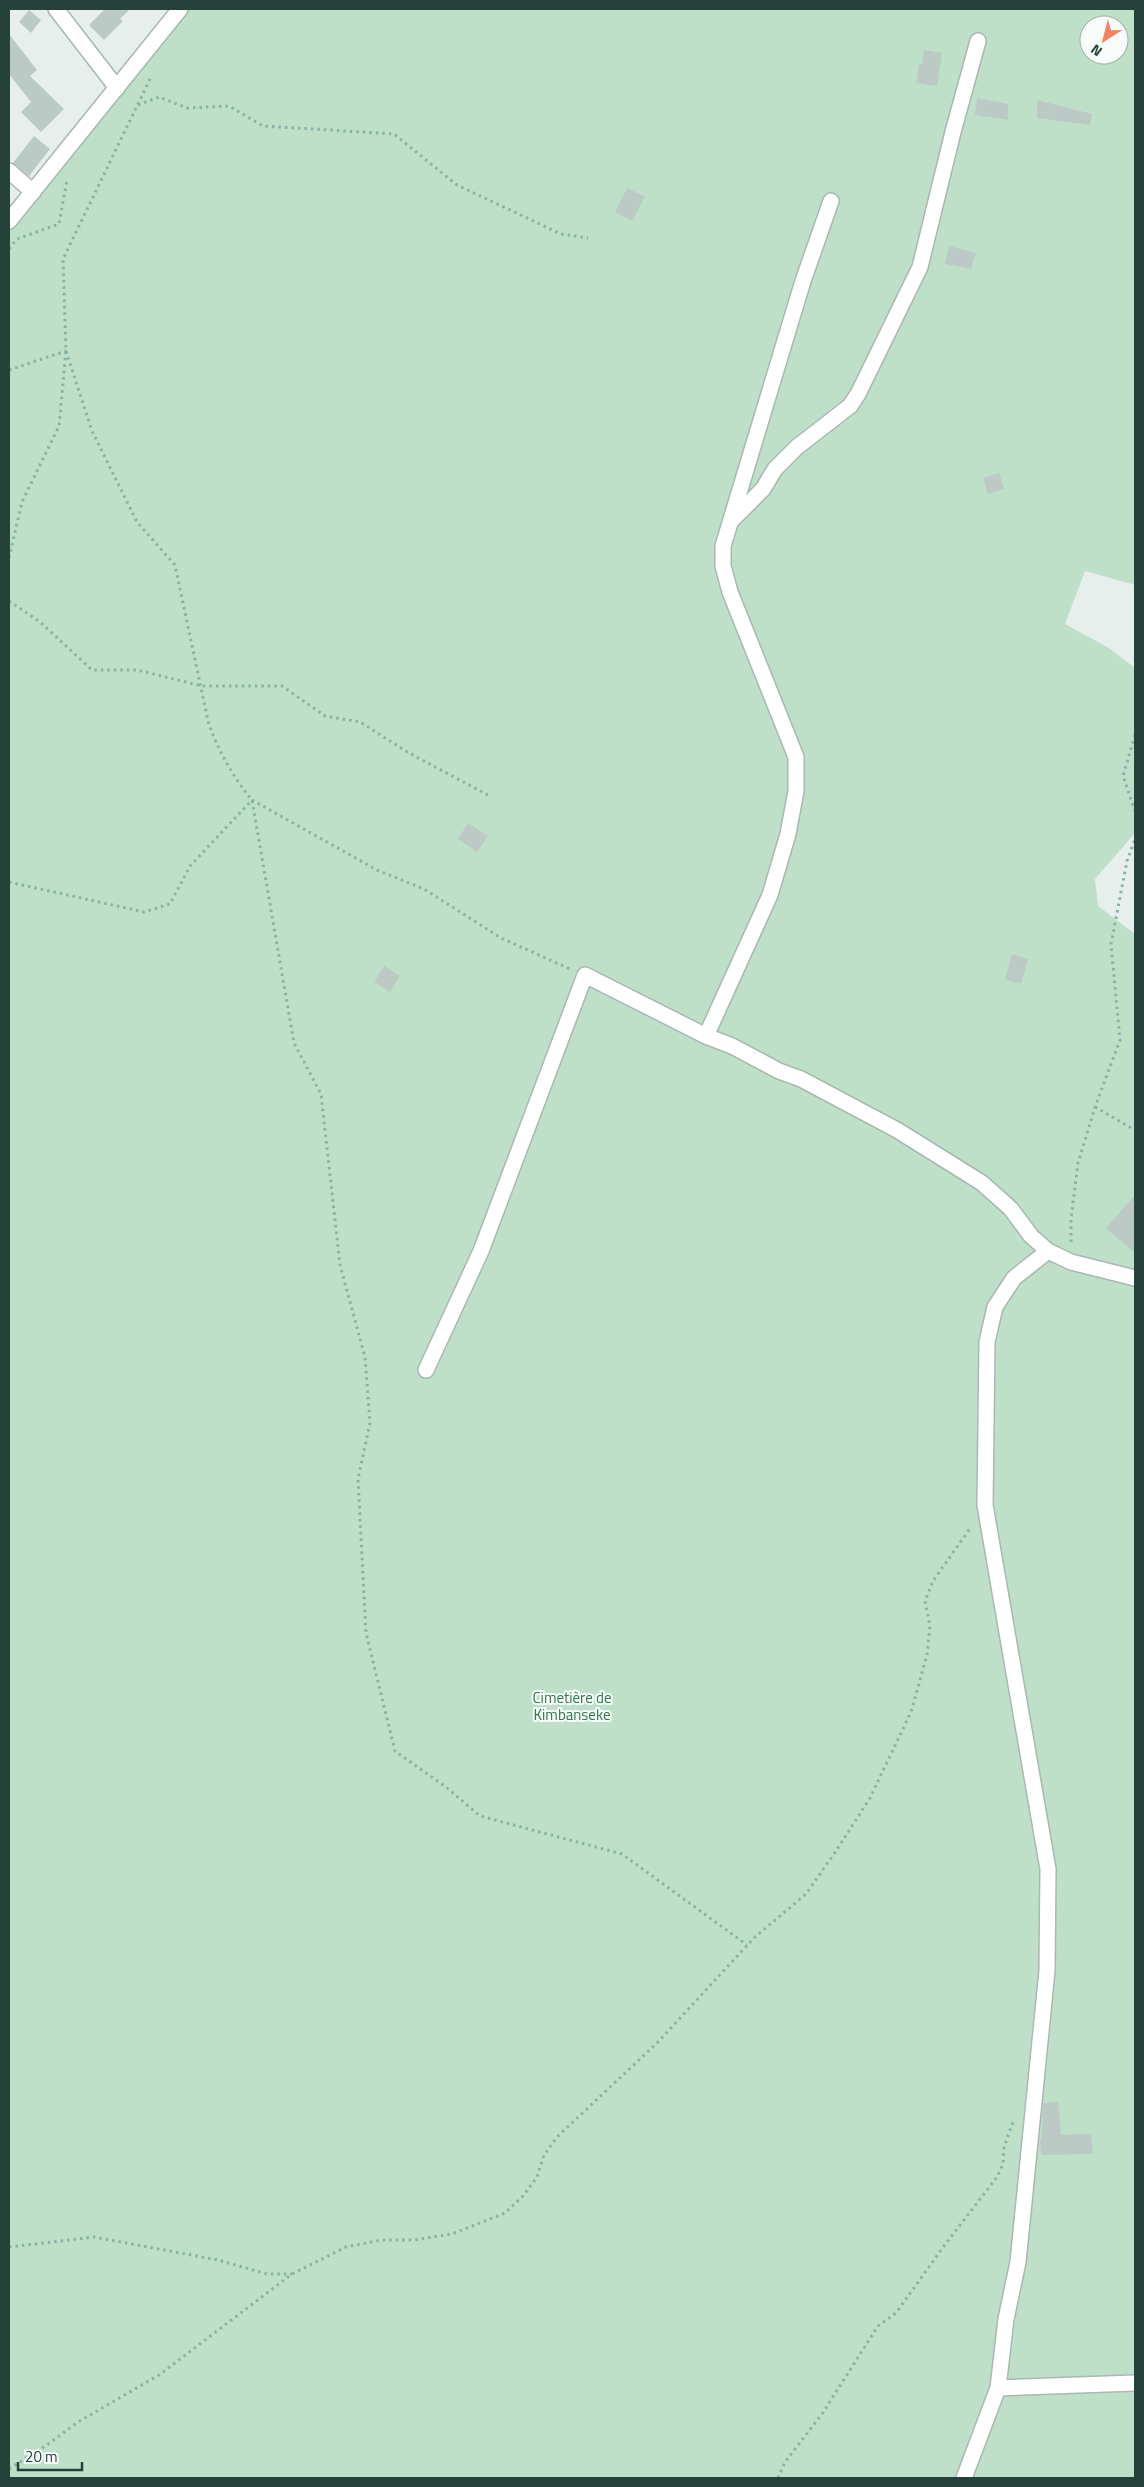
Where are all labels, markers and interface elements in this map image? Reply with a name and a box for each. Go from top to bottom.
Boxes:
north arrow [1079,15,1129,65]
text: N [1086,40,1106,62]
park label: Cimetière de Kimbanseke [532,1686,612,1726]
scale bar [18,2440,81,2472]
text: 20 m [25,2445,58,2468]

